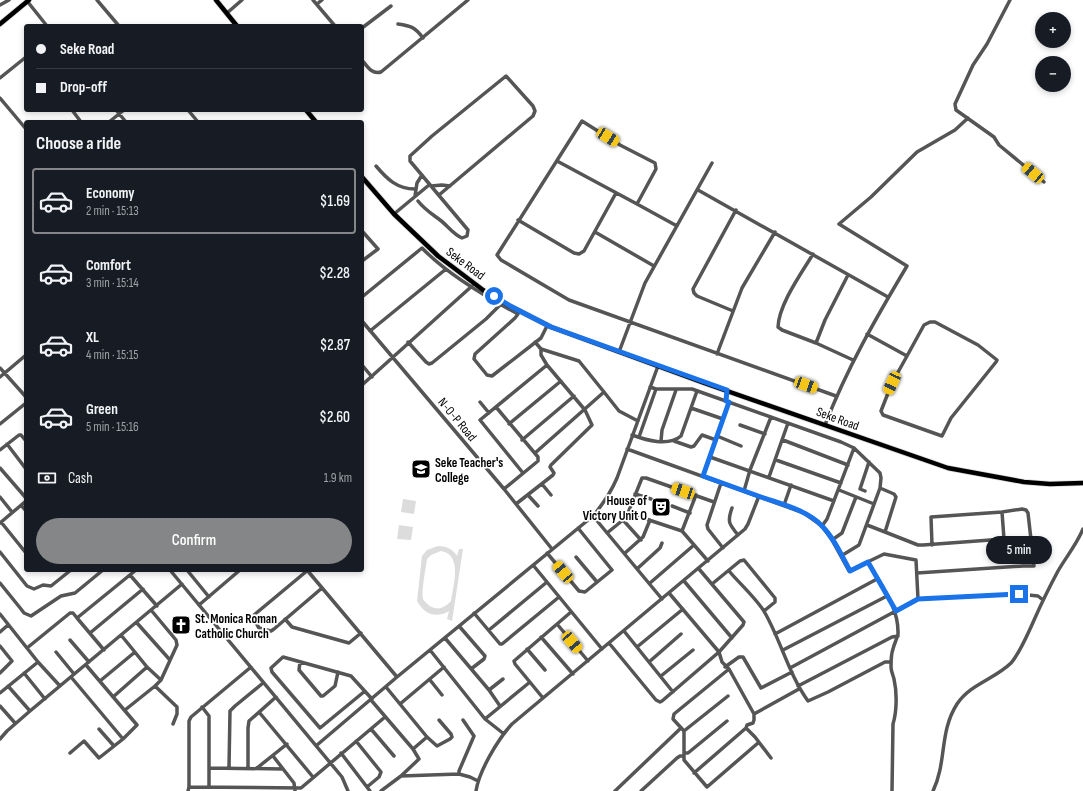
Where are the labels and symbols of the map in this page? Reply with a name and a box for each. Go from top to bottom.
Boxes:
car [595,126,621,148]
car [1020,161,1046,185]
street label: Seke Road [443,244,488,284]
route start [485,287,503,305]
car [881,370,903,396]
car [793,375,819,395]
street label: N-O-P Road [434,395,480,445]
street label: Seke Road [814,404,861,434]
place label: Seke Teacher's College [435,455,503,486]
school or university icon: Seke Teacher's College [410,458,432,480]
car [670,481,696,501]
place label: House of Victory Unit O [583,493,648,524]
theatre icon: House of Victory Unit O [650,496,672,518]
callout: 5 min [986,536,1052,564]
car [551,559,575,585]
route end [1010,585,1028,603]
place label: St. Monica Roman Catholic Church [195,611,277,642]
church icon: St. Monica Roman Catholic Church [170,614,192,636]
car [560,629,584,655]

